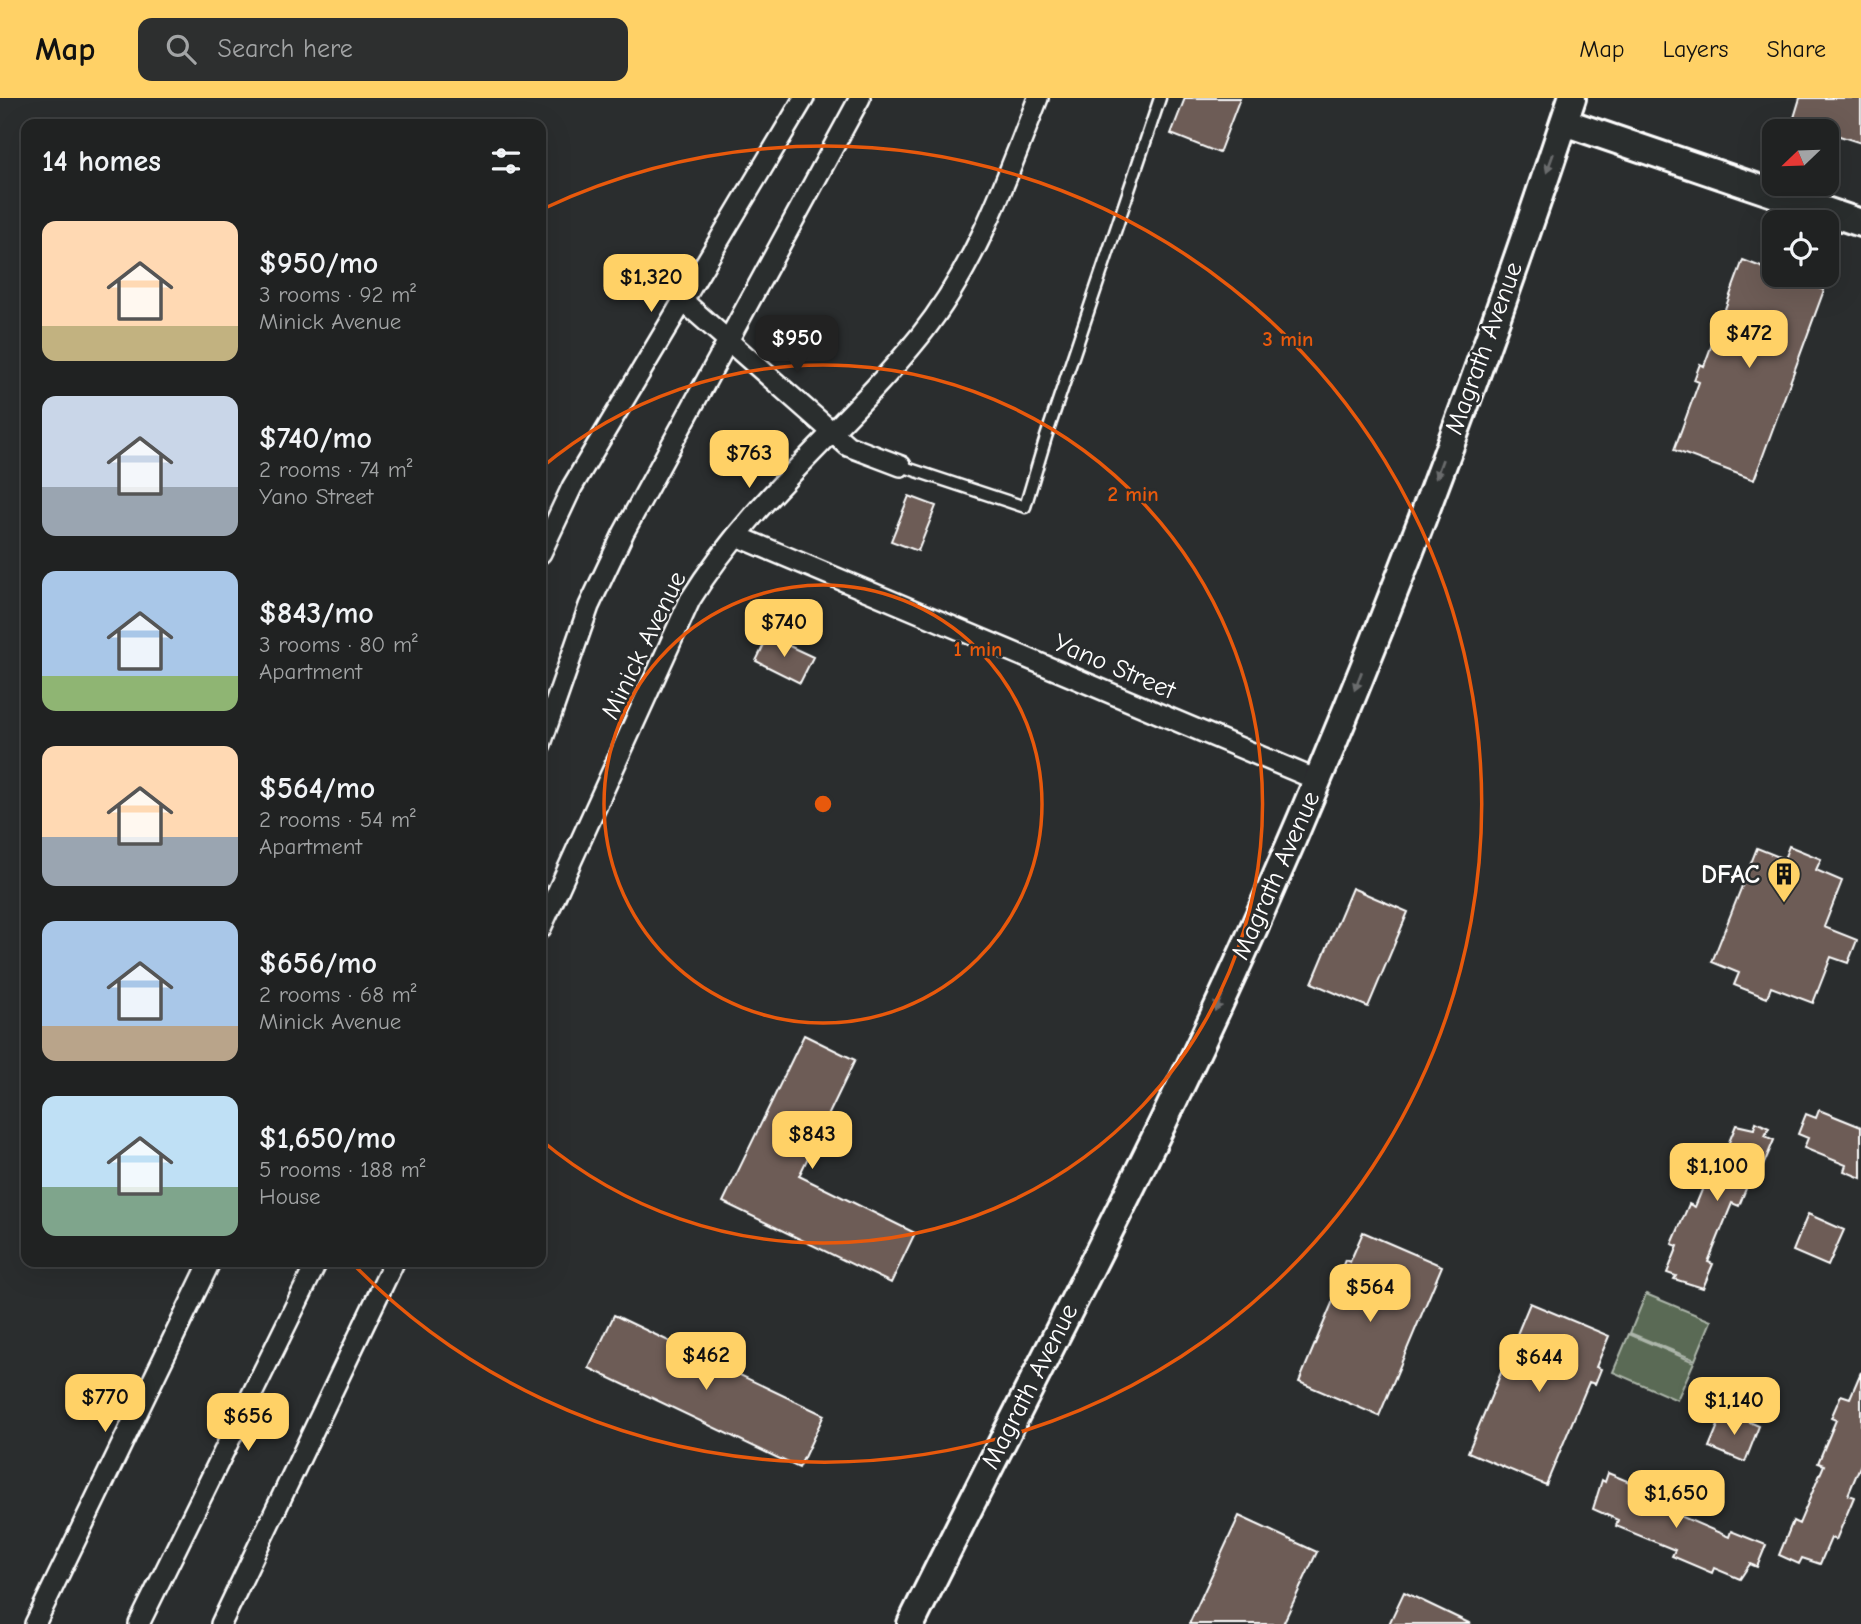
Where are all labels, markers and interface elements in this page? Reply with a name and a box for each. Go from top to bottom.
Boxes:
search box [138,18,628,81]
text: Map [35,30,96,68]
icon: search [162,30,200,68]
text: Search here [218,34,353,64]
text: Map [1579,35,1625,63]
text: Layers [1663,35,1728,63]
text: Share [1766,35,1826,63]
north arrow [1762,119,1839,196]
map controls [1762,119,1839,287]
icon: filters [487,142,525,180]
text: 14 homes [42,144,161,179]
one-way arrow [1544,152,1555,173]
button: locate [1762,210,1839,287]
text: $950/mo [259,246,378,281]
icon: home [98,249,182,333]
pin: $1,320 [594,254,708,314]
street label: Magrath Avenue [1439,258,1529,439]
text: $1,320 [619,263,683,290]
text: 3 rooms · 92 m² [259,281,416,308]
text: Minick Avenue [259,308,401,335]
pin: $472 [1708,310,1790,370]
pin: $950 [756,316,838,375]
text: $472 [1726,319,1772,346]
text: $950 [771,324,823,351]
text: 3 min [1262,327,1314,351]
text: $740/mo [259,421,372,456]
icon: home [98,424,182,508]
pin: $763 [708,430,790,490]
text: $763 [726,439,772,466]
text: 2 rooms · 74 m² [259,456,412,483]
one-way arrow [1433,458,1444,479]
text: 2 min [1107,482,1159,506]
text: Yano Street [259,483,373,510]
street label: Minick Avenue [595,567,693,724]
text: $843/mo [259,596,374,631]
icon: home [98,599,182,683]
pin: $740 [743,600,825,659]
text: $740 [761,608,807,635]
street label: Yano Street [1049,628,1181,707]
text: 3 rooms · 80 m² [259,631,418,658]
text: 1 min [954,637,1002,661]
text: Apartment [259,658,362,685]
one-way arrow [1352,671,1363,692]
text: $564/mo [259,771,375,806]
icon: home [98,774,182,858]
street label: Magrath Avenue [1225,786,1327,964]
centre of rings [811,792,835,816]
text: 2 rooms · 54 m² [259,806,416,833]
text: Apartment [259,833,362,860]
building icon: DFAC [1765,855,1803,904]
place label: DFAC [1701,860,1760,890]
text: $656/mo [259,946,377,981]
icon: home [98,949,182,1033]
text: 2 rooms · 68 m² [259,981,417,1008]
one-way arrow [1213,992,1225,1012]
text: Minick Avenue [259,1008,401,1035]
pin: $843 [771,1112,853,1171]
text: $843 [788,1120,836,1147]
text: $1,650/mo [259,1121,396,1156]
icon: home [98,1124,182,1208]
pin: $1,100 [1660,1144,1774,1203]
text: $1,100 [1686,1152,1748,1179]
text: 5 rooms · 188 m² [259,1156,425,1183]
text: House [259,1183,321,1210]
pin: $564 [1329,1264,1411,1324]
text: $564 [1346,1273,1394,1300]
street label: Magrath Avenue [975,1299,1084,1474]
pin: $462 [665,1332,747,1392]
pin: $644 [1498,1334,1580,1394]
text: $462 [682,1341,730,1368]
text: $644 [1515,1343,1563,1370]
pin: $770 [64,1374,146,1434]
pin: $1,140 [1677,1378,1791,1437]
text: $770 [81,1383,129,1410]
text: $1,140 [1704,1386,1764,1413]
pin: $656 [207,1394,289,1453]
text: $656 [223,1402,273,1429]
pin: $1,650 [1619,1470,1733,1530]
text: $1,650 [1644,1479,1708,1506]

